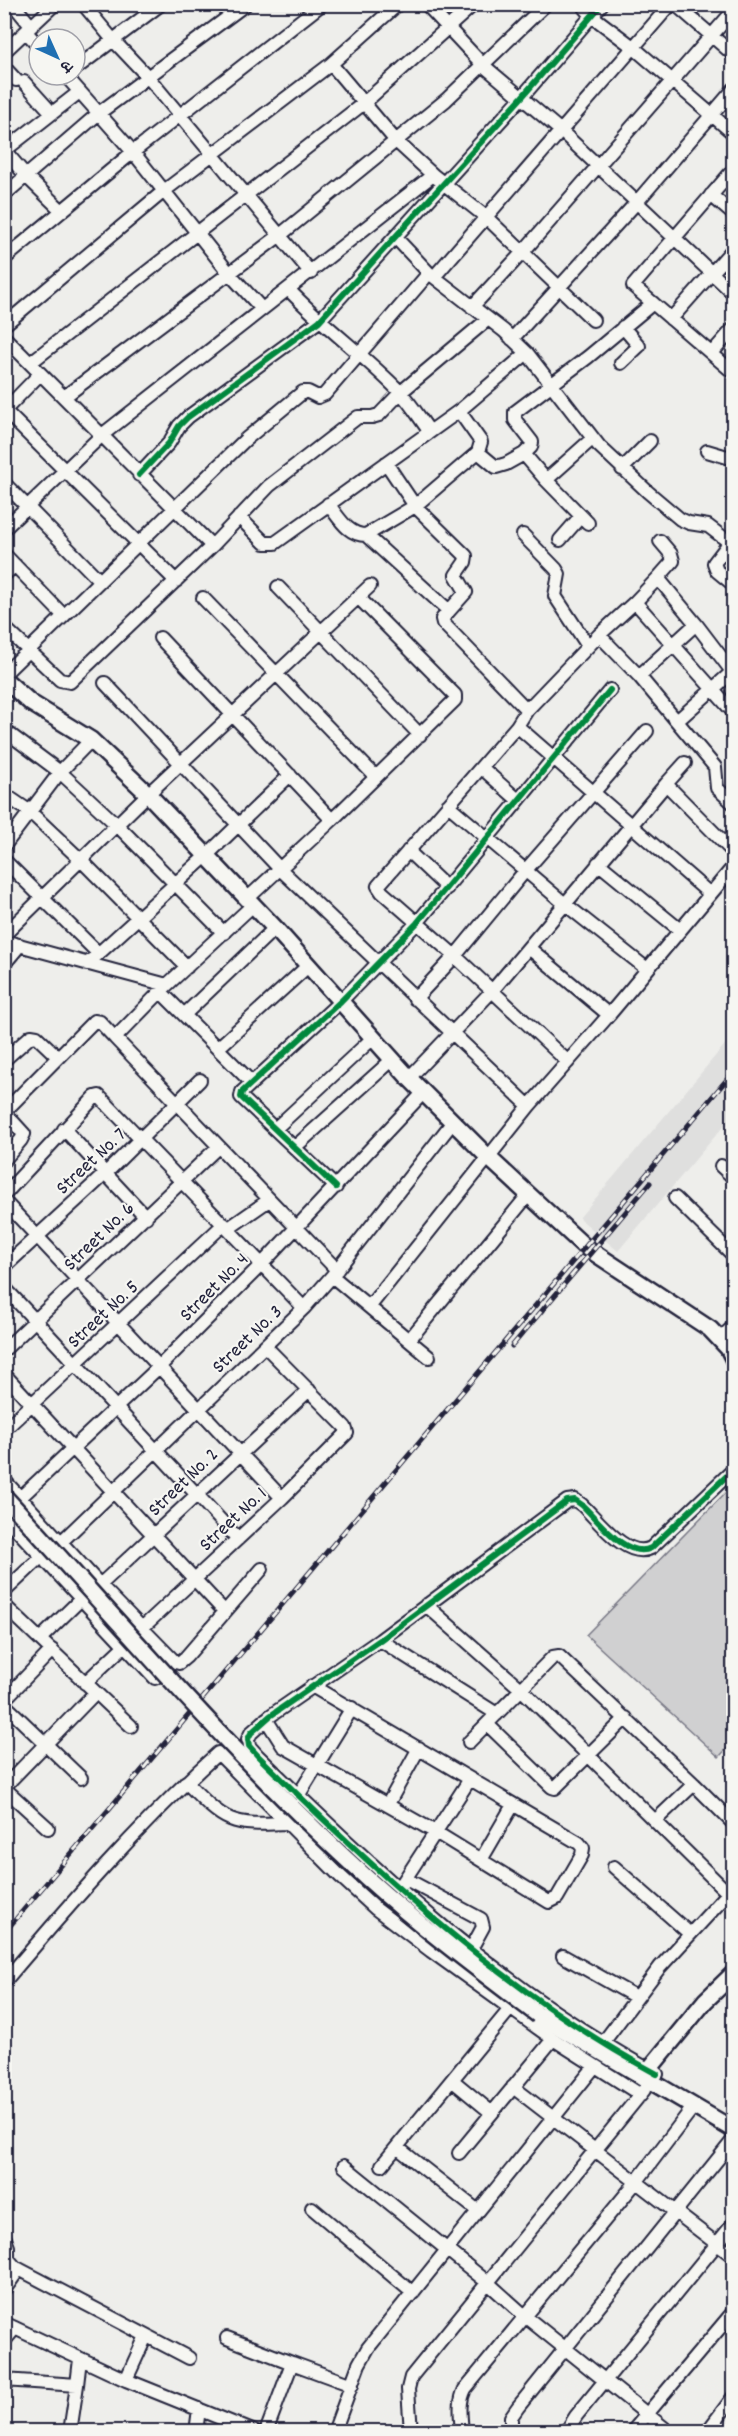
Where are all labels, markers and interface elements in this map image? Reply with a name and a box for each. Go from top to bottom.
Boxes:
north arrow [27,27,87,87]
text: उ [54,54,78,78]
street label: Street No. 7 [50,1122,134,1202]
street label: Street No. 6 [58,1196,142,1278]
street label: Street No. 4 [174,1247,256,1329]
street label: Street No. 5 [62,1275,146,1356]
street label: Street No. 3 [206,1299,290,1381]
street label: Street No. 2 [142,1442,226,1524]
street label: Street No. 1 [194,1481,274,1559]

